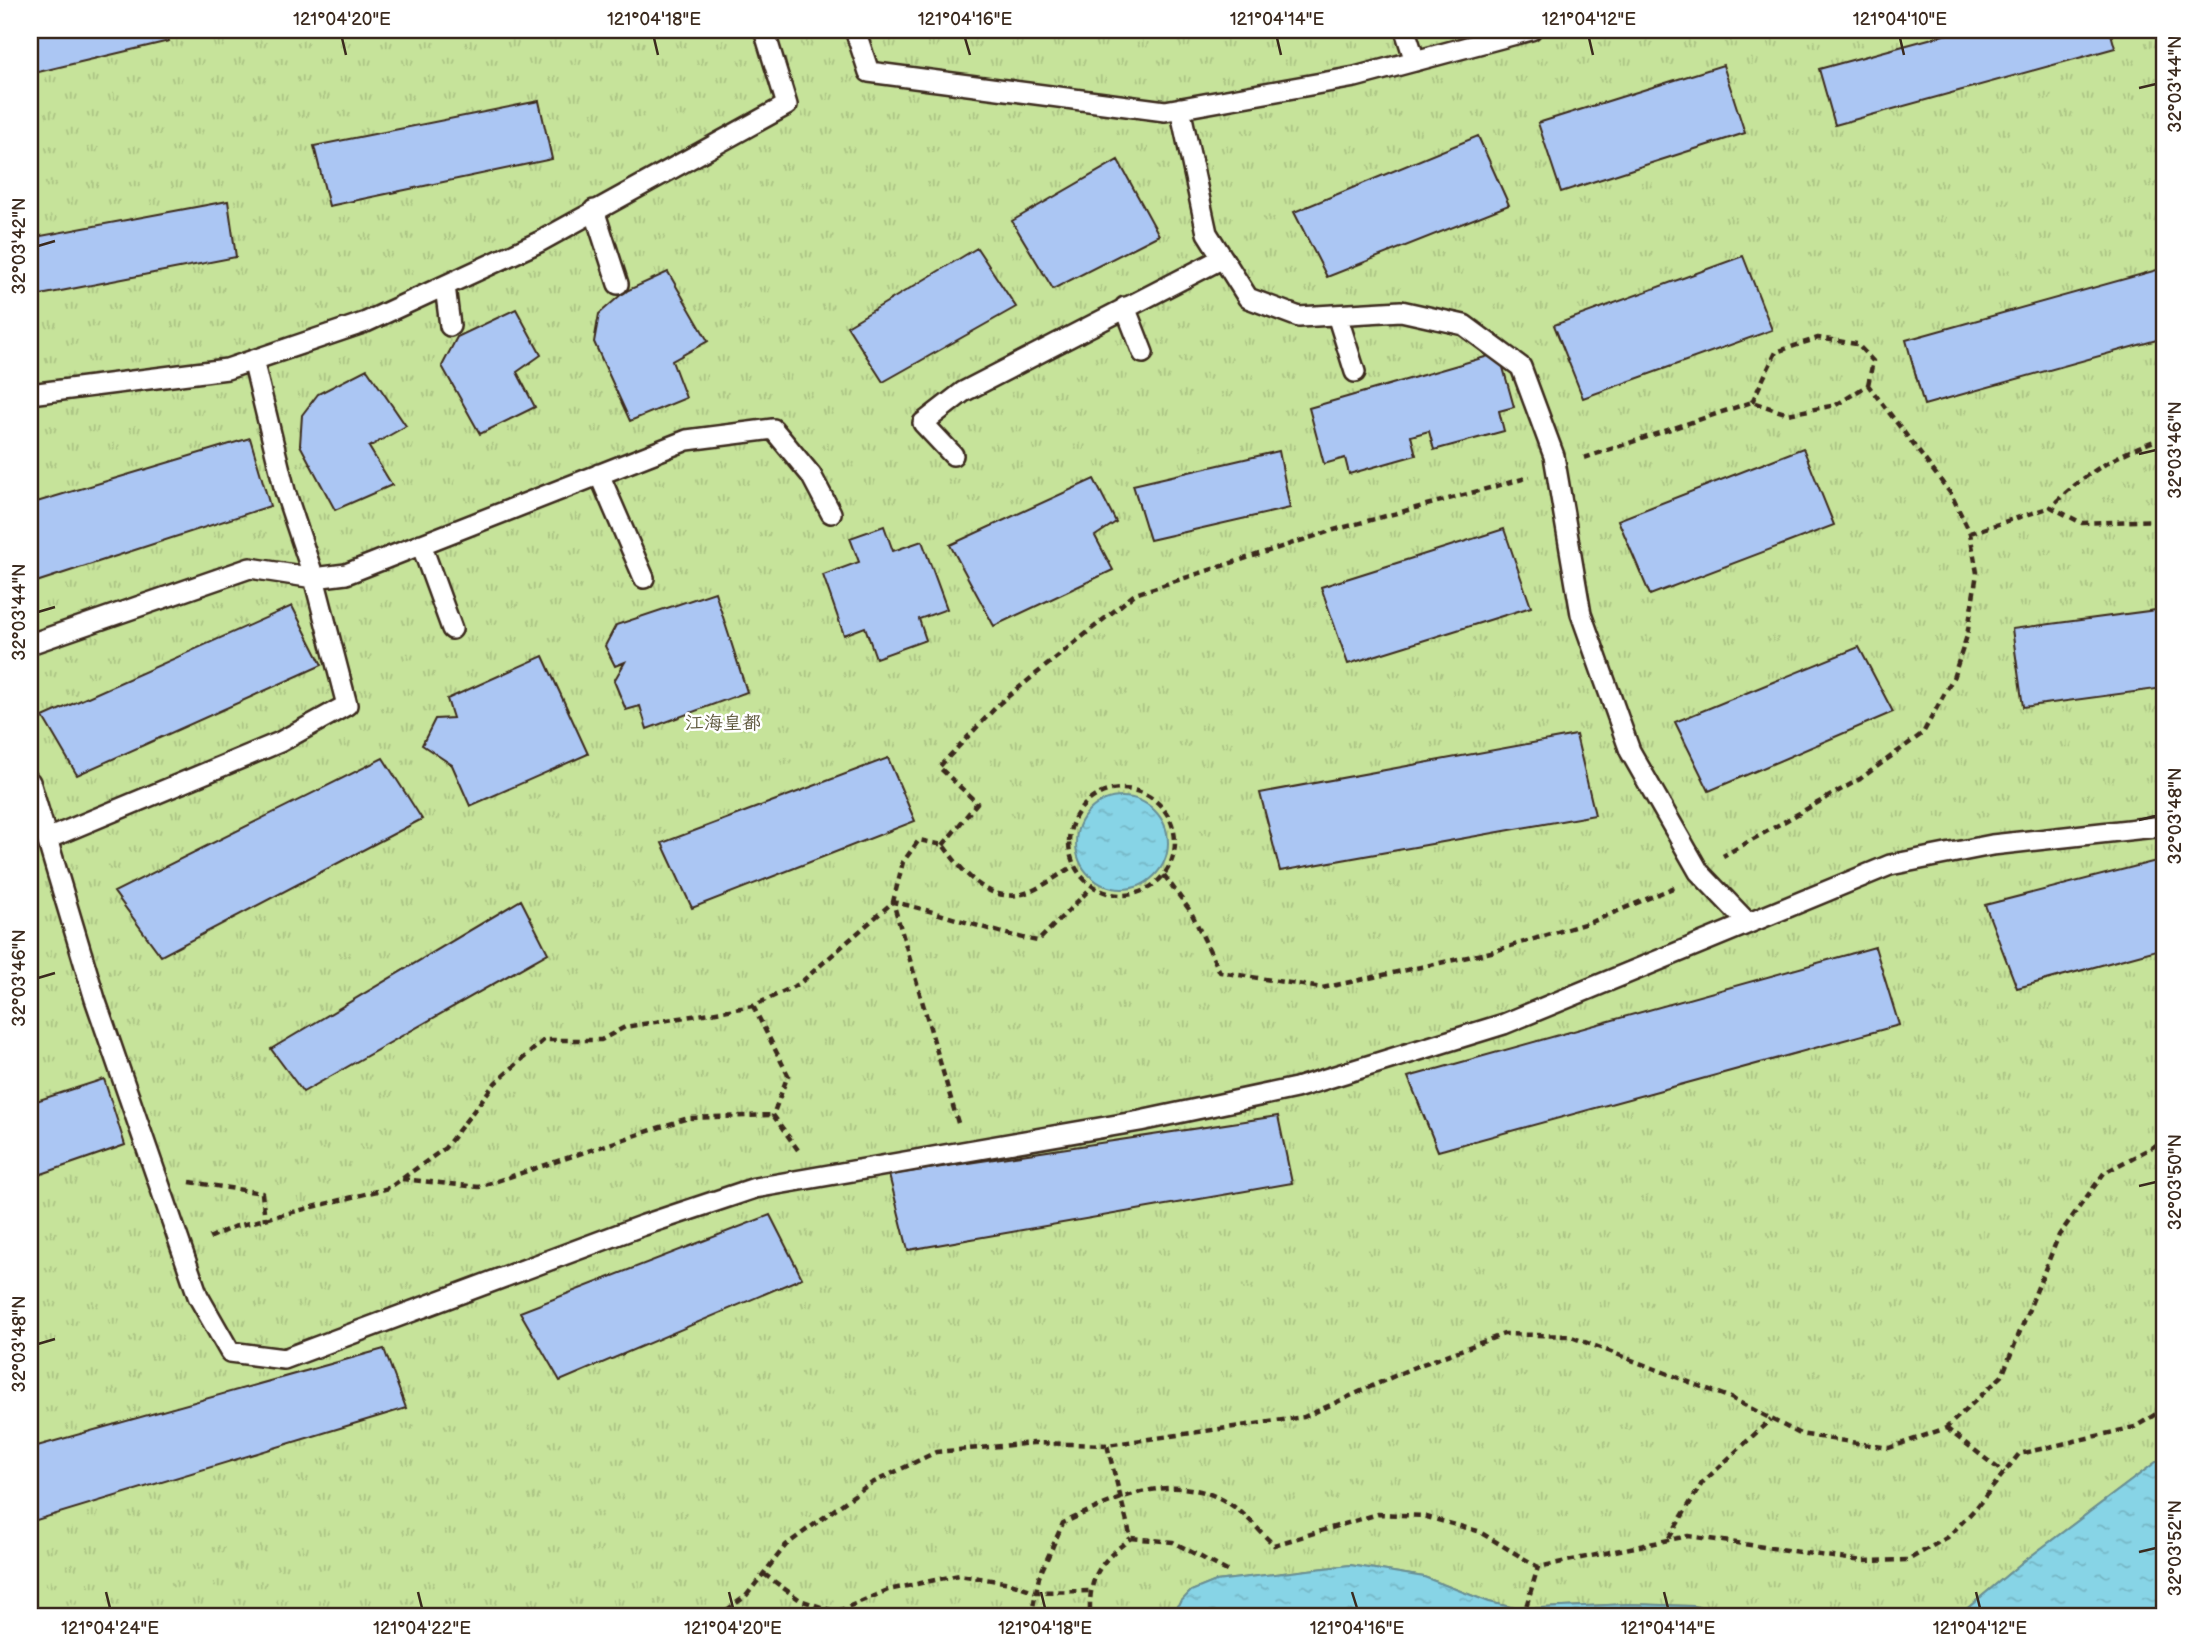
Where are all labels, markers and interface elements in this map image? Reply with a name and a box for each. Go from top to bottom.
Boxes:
text: 121°04'20"E [293,9,391,30]
text: 121°04'18"E [607,9,701,30]
text: 121°04'16"E [918,9,1012,30]
text: 121°04'14"E [1230,9,1324,30]
text: 121°04'12"E [1542,9,1636,30]
text: 121°04'10"E [1853,9,1947,30]
text: 32°03'44"N [2165,35,2186,133]
text: 32°03'42"N [9,198,30,294]
text: 32°03'46"N [2165,401,2186,499]
text: 32°03'44"N [9,563,30,661]
park label: 江海皇都 [685,712,761,735]
text: 32°03'48"N [2165,768,2186,864]
text: 32°03'46"N [9,929,30,1027]
text: 32°03'50"N [2165,1134,2186,1230]
text: 32°03'48"N [9,1296,30,1392]
text: 32°03'52"N [2165,1500,2186,1596]
text: 121°04'24"E [61,1618,159,1639]
text: 121°04'22"E [373,1618,471,1639]
text: 121°04'20"E [684,1618,782,1639]
text: 121°04'18"E [998,1618,1092,1639]
text: 121°04'16"E [1310,1618,1404,1639]
text: 121°04'14"E [1621,1618,1715,1639]
text: 121°04'12"E [1933,1618,2027,1639]

